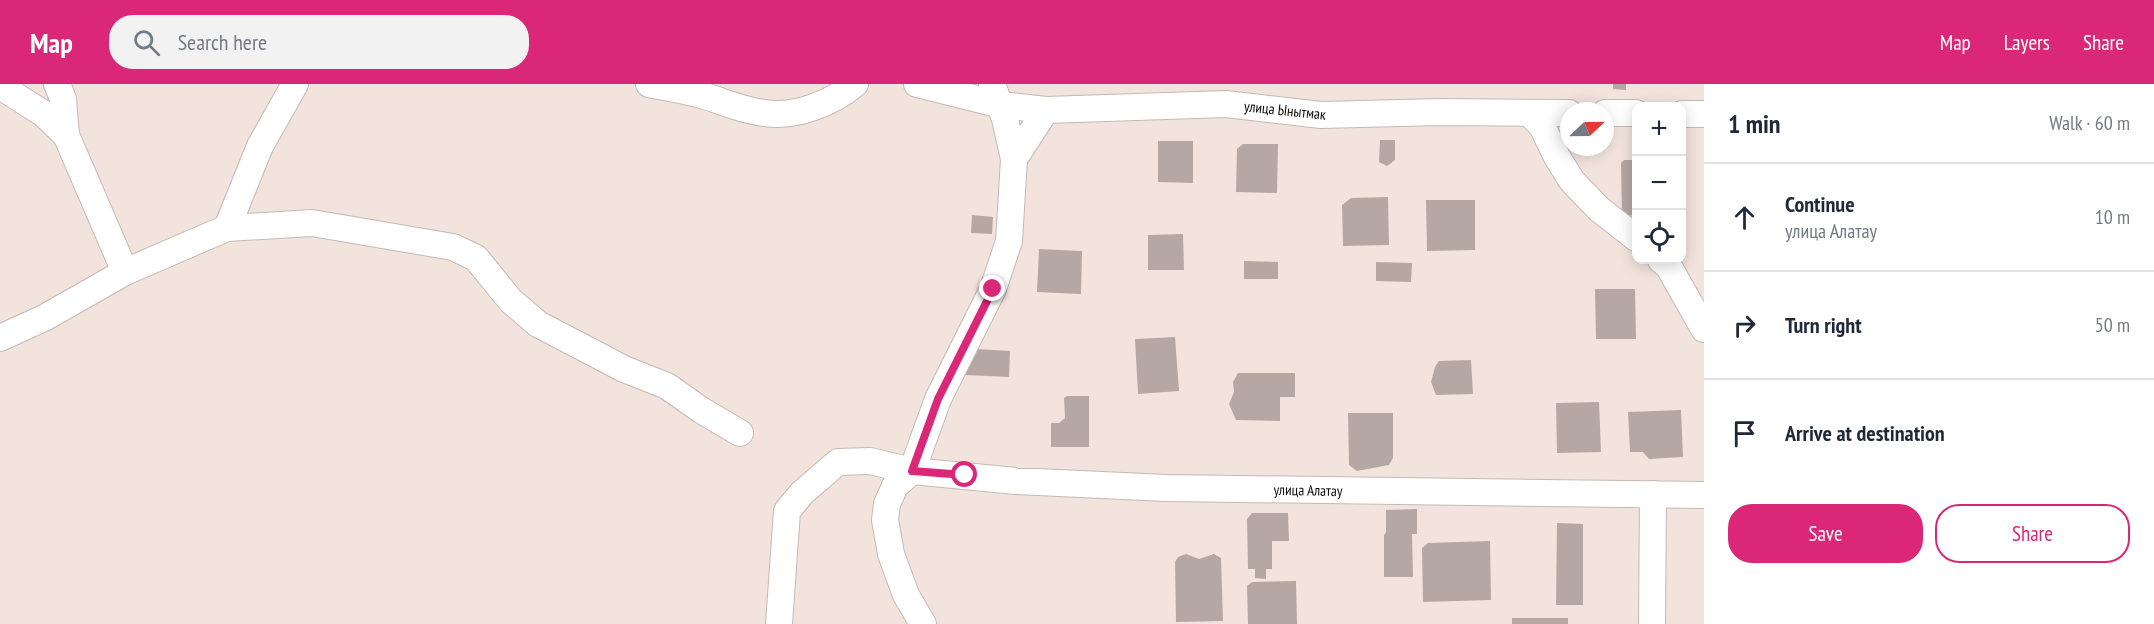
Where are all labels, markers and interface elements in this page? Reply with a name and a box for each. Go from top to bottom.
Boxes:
search box [109,15,529,69]
text: Map [30,24,73,61]
icon: search [130,26,163,59]
text: Search here [178,28,267,56]
text: Map [1940,29,1971,56]
text: Layers [2004,29,2050,56]
text: Share [2083,29,2124,56]
street label: улица Ынытмак [1243,96,1327,124]
north arrow [1560,102,1614,156]
map controls [1632,102,1686,264]
button: + [1632,102,1686,156]
text: 1 min [1728,107,1781,140]
text: Walk · 60 m [2049,110,2130,136]
button: − [1632,156,1686,210]
text: Continue [1785,190,1855,218]
icon: ahead [1728,201,1761,234]
text: 10 m [2095,204,2130,230]
button: locate [1632,210,1686,264]
text: улица Алатау [1785,218,1877,244]
route end [979,275,1005,301]
icon: right [1728,309,1761,342]
text: Turn right [1785,311,1862,339]
text: 50 m [2095,312,2130,338]
icon: arrive [1728,417,1761,450]
text: Arrive at destination [1785,419,1945,447]
route start [951,461,977,487]
street label: улица Алатау [1273,480,1343,500]
button: Save [1728,504,1923,563]
button: Share [1935,504,2130,563]

